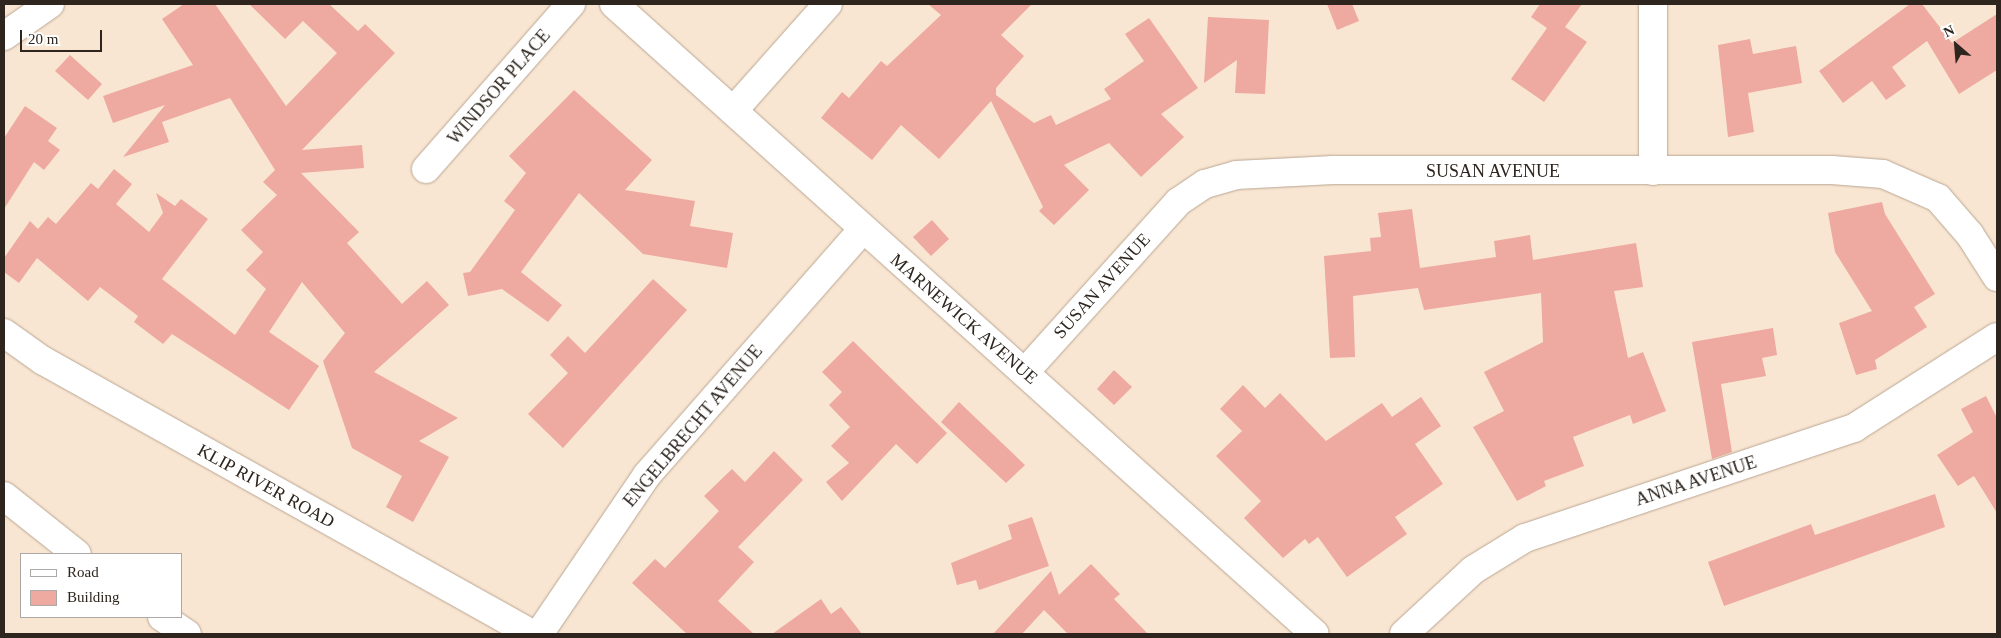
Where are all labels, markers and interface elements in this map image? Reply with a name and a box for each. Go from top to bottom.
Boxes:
scale bar [22,20,105,52]
north arrow [1931,20,1981,70]
text: N [1941,22,1957,40]
street label: WINDSOR PLACE [443,25,555,149]
text: 20 m [28,31,58,47]
street label: SUSAN AVENUE [1425,160,1561,182]
street label: SUSAN AVENUE [1049,229,1155,343]
street label: MARNEWICK AVENUE [886,249,1042,389]
street label: ENGELBRECHT AVENUE [618,340,768,512]
street label: KLIP RIVER ROAD [193,439,339,533]
street label: ANNA AVENUE [1632,451,1760,511]
legend [20,553,182,618]
text: Road [67,564,99,580]
text: Building [67,589,120,605]

